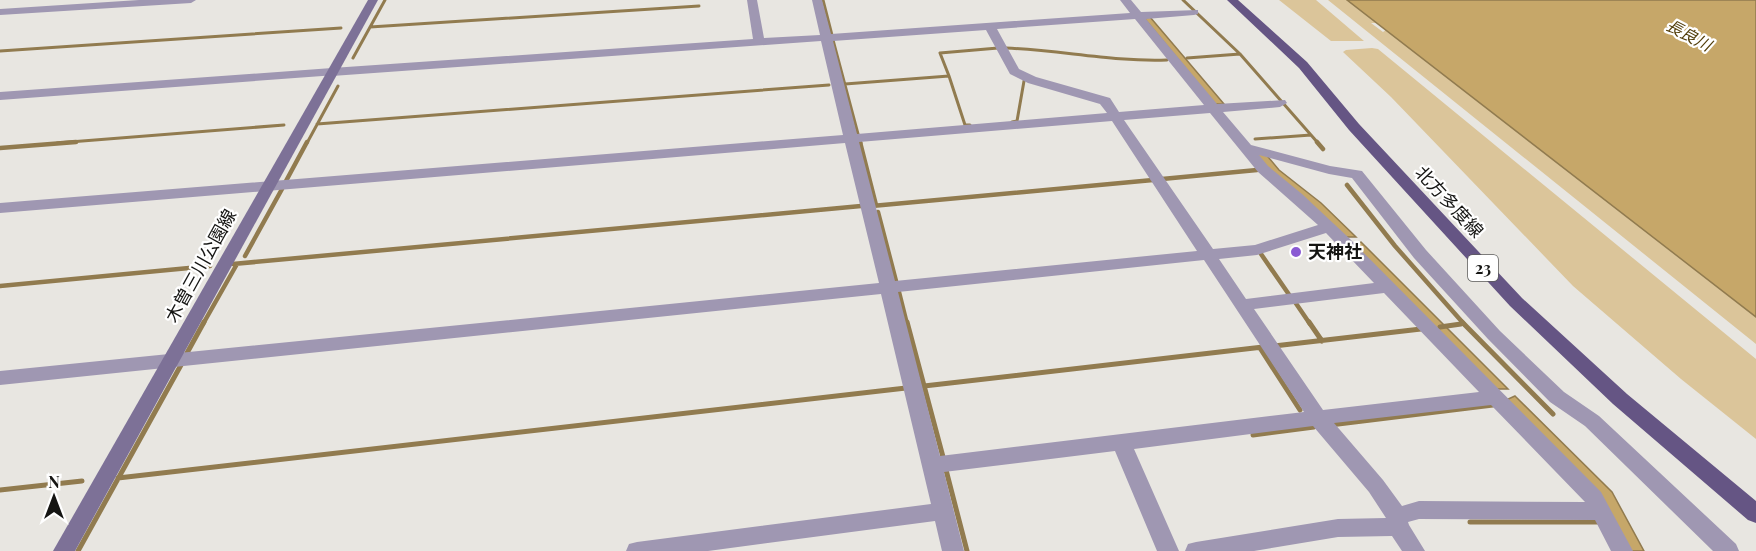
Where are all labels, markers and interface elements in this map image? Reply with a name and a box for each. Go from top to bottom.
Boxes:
water label: 長良川 [1663,14,1717,56]
street label: 北方多度線 [1410,160,1489,242]
street label: 木曽三川公園線 [159,205,241,326]
place label: 天神社 [1308,239,1362,263]
marker: 天神社 [1289,245,1303,259]
road number: 23 [1468,255,1498,281]
north arrow [24,467,84,527]
text: N [48,471,60,492]

